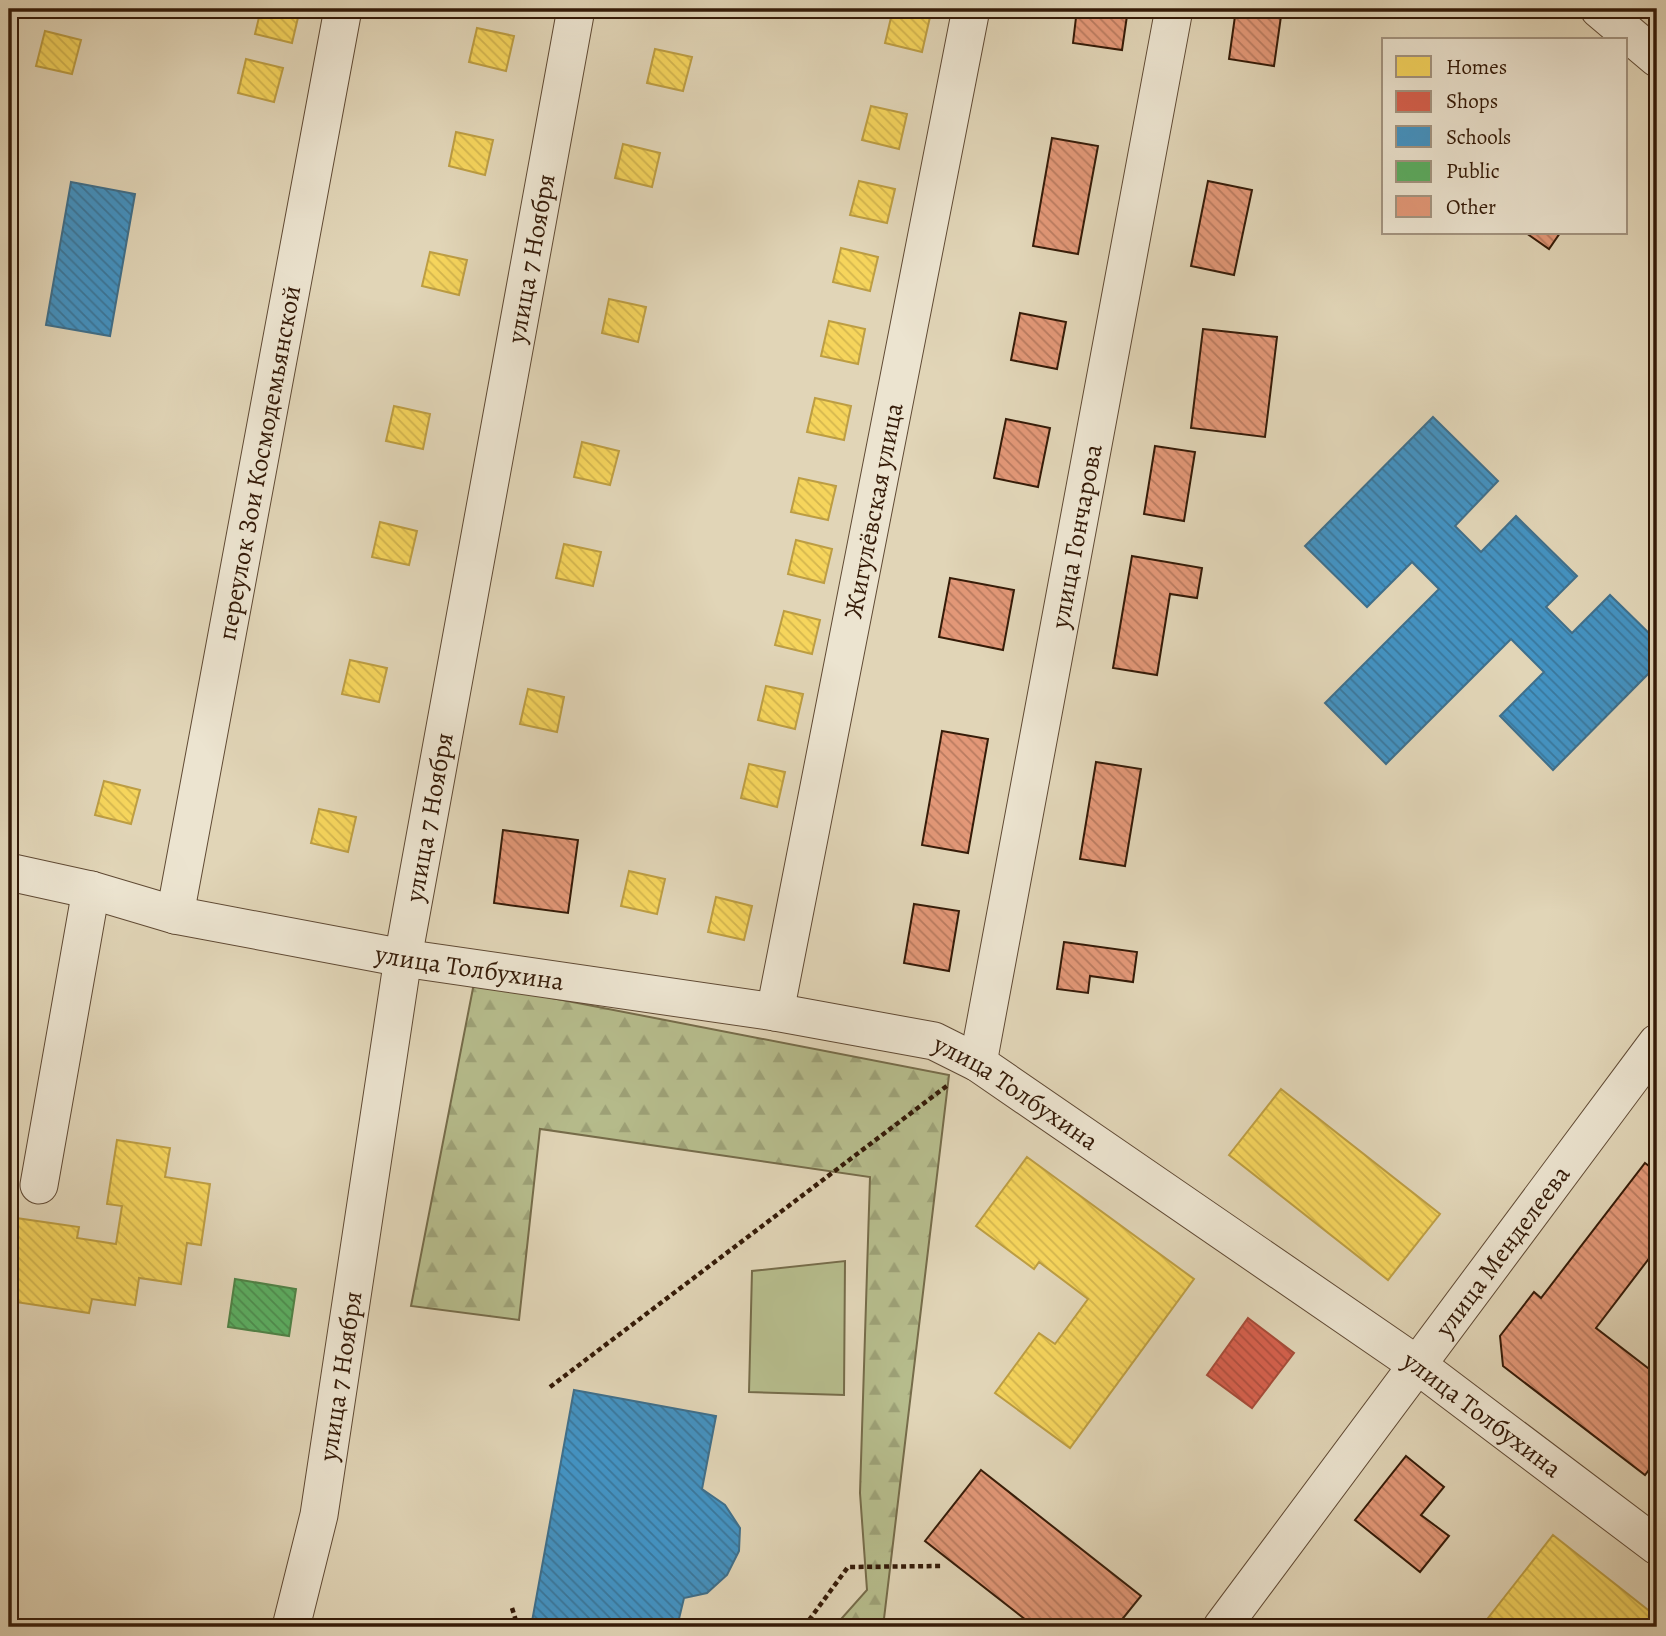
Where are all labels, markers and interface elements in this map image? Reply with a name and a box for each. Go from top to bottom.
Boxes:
legend [1382,38,1628,234]
text: Homes [1446,53,1507,81]
text: Shops [1446,87,1498,115]
text: Schools [1446,123,1511,151]
text: Public [1446,157,1500,185]
street label: улица 7 Ноября [498,171,564,347]
text: Other [1446,193,1496,221]
street label: переулок Зои Космодемьянской [209,282,309,643]
street label: Жигулёвская улица [835,400,912,621]
street label: улица Гончарова [1042,441,1111,632]
street label: улица 7 Ноября [396,730,462,906]
street label: улица Толбухина [371,936,566,999]
street label: улица Толбухина [926,1026,1105,1159]
street label: улица Менделеева [1426,1158,1578,1345]
street label: улица 7 Ноября [310,1289,371,1464]
street label: улица Толбухина [1395,1343,1569,1486]

